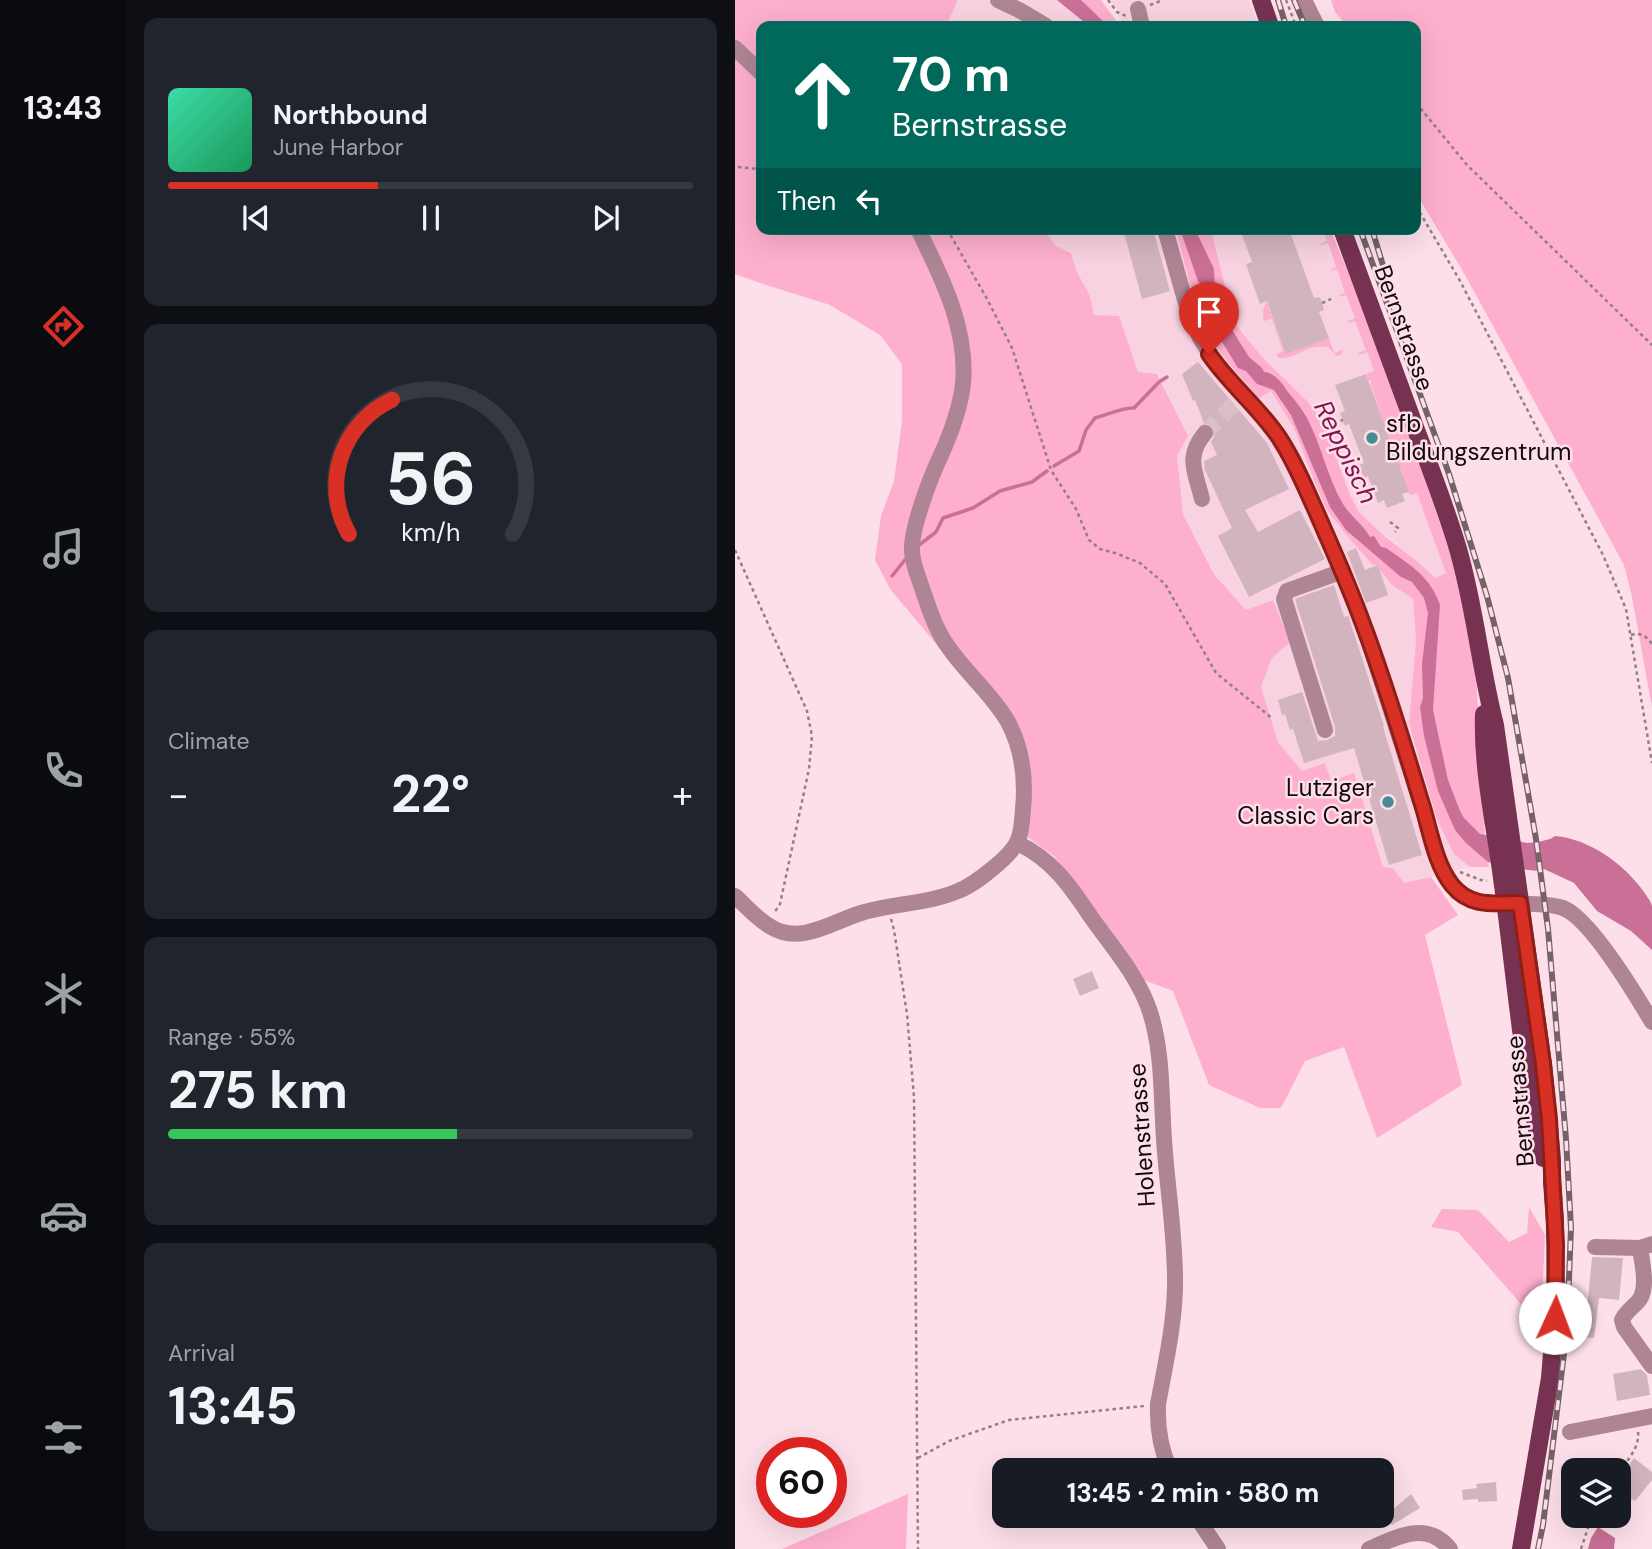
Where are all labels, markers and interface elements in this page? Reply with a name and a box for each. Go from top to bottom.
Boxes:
text: 70 m [892,42,1010,106]
icon: ahead [777,49,868,140]
text: 13:43 [23,87,103,129]
text: Northbound [273,98,428,132]
text: Bernstrasse [892,104,1067,146]
text: June Harbor [273,132,403,162]
icon: left [850,182,888,220]
text: Then [777,184,836,218]
icon: previous [237,199,275,237]
icon: pause [412,199,450,237]
icon: next [587,199,625,237]
street label: Bernstrasse [1367,261,1441,395]
pin [1179,282,1239,354]
icon: arrive [1190,293,1228,331]
icon: directions [39,302,88,351]
water label: Reppisch [1306,395,1386,509]
place label: sfb Bildungszentrum [1386,408,1571,467]
marker: sfb Bildungszentrum [1364,430,1380,446]
text: 56 [385,433,476,528]
text: km/h [401,516,460,549]
icon: music [39,524,88,573]
text: Climate [168,726,250,756]
icon: phone [39,746,88,795]
text: 22° [391,760,470,828]
text: − [168,770,189,820]
text: + [672,770,693,820]
place label: Lutziger Classic Cars [1237,772,1374,831]
marker: Lutziger Classic Cars [1380,794,1396,810]
icon: climate [39,969,88,1018]
text: Range · 55% [168,1022,295,1052]
street label: Bernstrasse [1498,1034,1541,1168]
text: 275 km [168,1056,348,1124]
street label: Holenstrasse [1121,1062,1162,1208]
icon: car [39,1191,88,1240]
position arrow [1518,1281,1592,1355]
text: Arrival [168,1338,235,1368]
text: 13:45 [168,1372,298,1440]
icon: filters [39,1413,88,1462]
speed limit sign: 60 [756,1437,847,1528]
map controls [1561,1458,1631,1528]
button: layers [1561,1458,1631,1528]
text: 13:45 · 2 min · 580 m [1067,1476,1319,1510]

